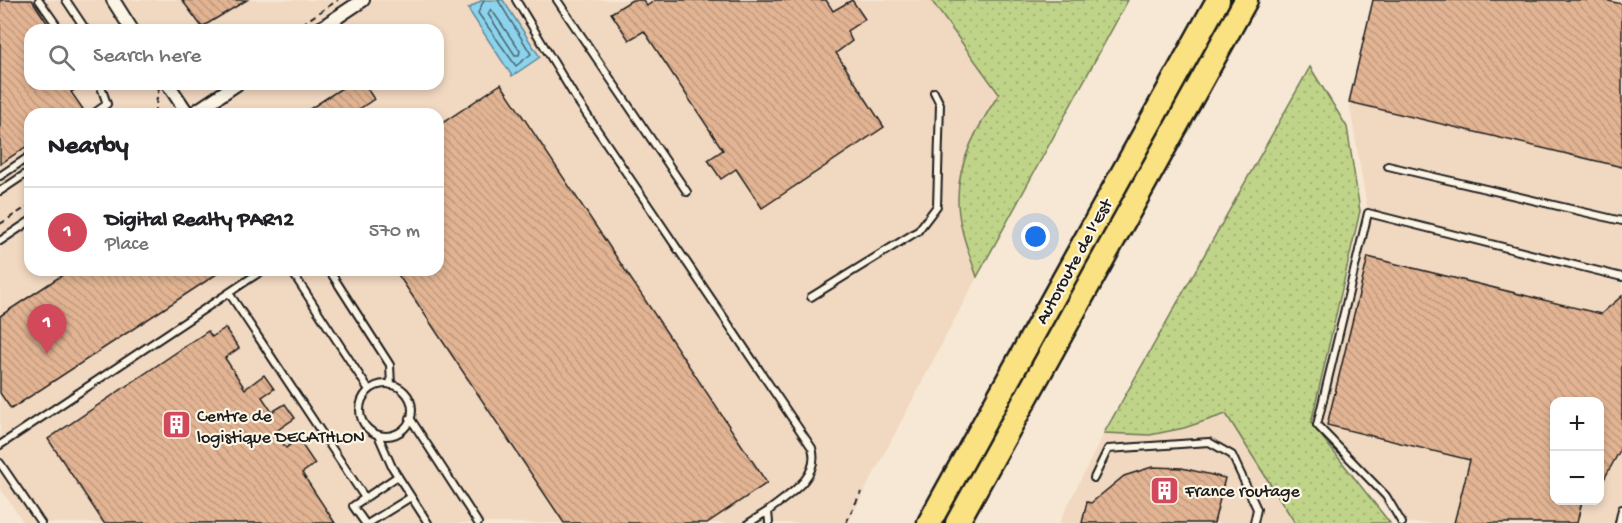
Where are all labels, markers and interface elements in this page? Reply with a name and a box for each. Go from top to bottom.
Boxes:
search box [24,24,444,90]
icon: search [45,41,78,74]
text: Search here [93,44,201,70]
text: Nearby [48,132,129,163]
street label: Autoroute de l’Est [1032,195,1119,328]
text: Digital Realty PAR12 [105,208,294,234]
text: 1 [63,221,72,244]
text: 570 m [369,221,420,244]
your location [1021,222,1050,251]
text: Place [105,234,149,257]
pin: 1 [28,304,66,354]
map controls [1550,397,1604,505]
button: + [1550,397,1604,451]
place label: Centre de logistique DECATHLON [197,407,365,449]
building icon: Centre de logistique DECATHLON [160,409,192,441]
button: − [1550,451,1604,505]
building icon: France routage [1148,474,1180,506]
place label: France routage [1184,482,1301,503]

